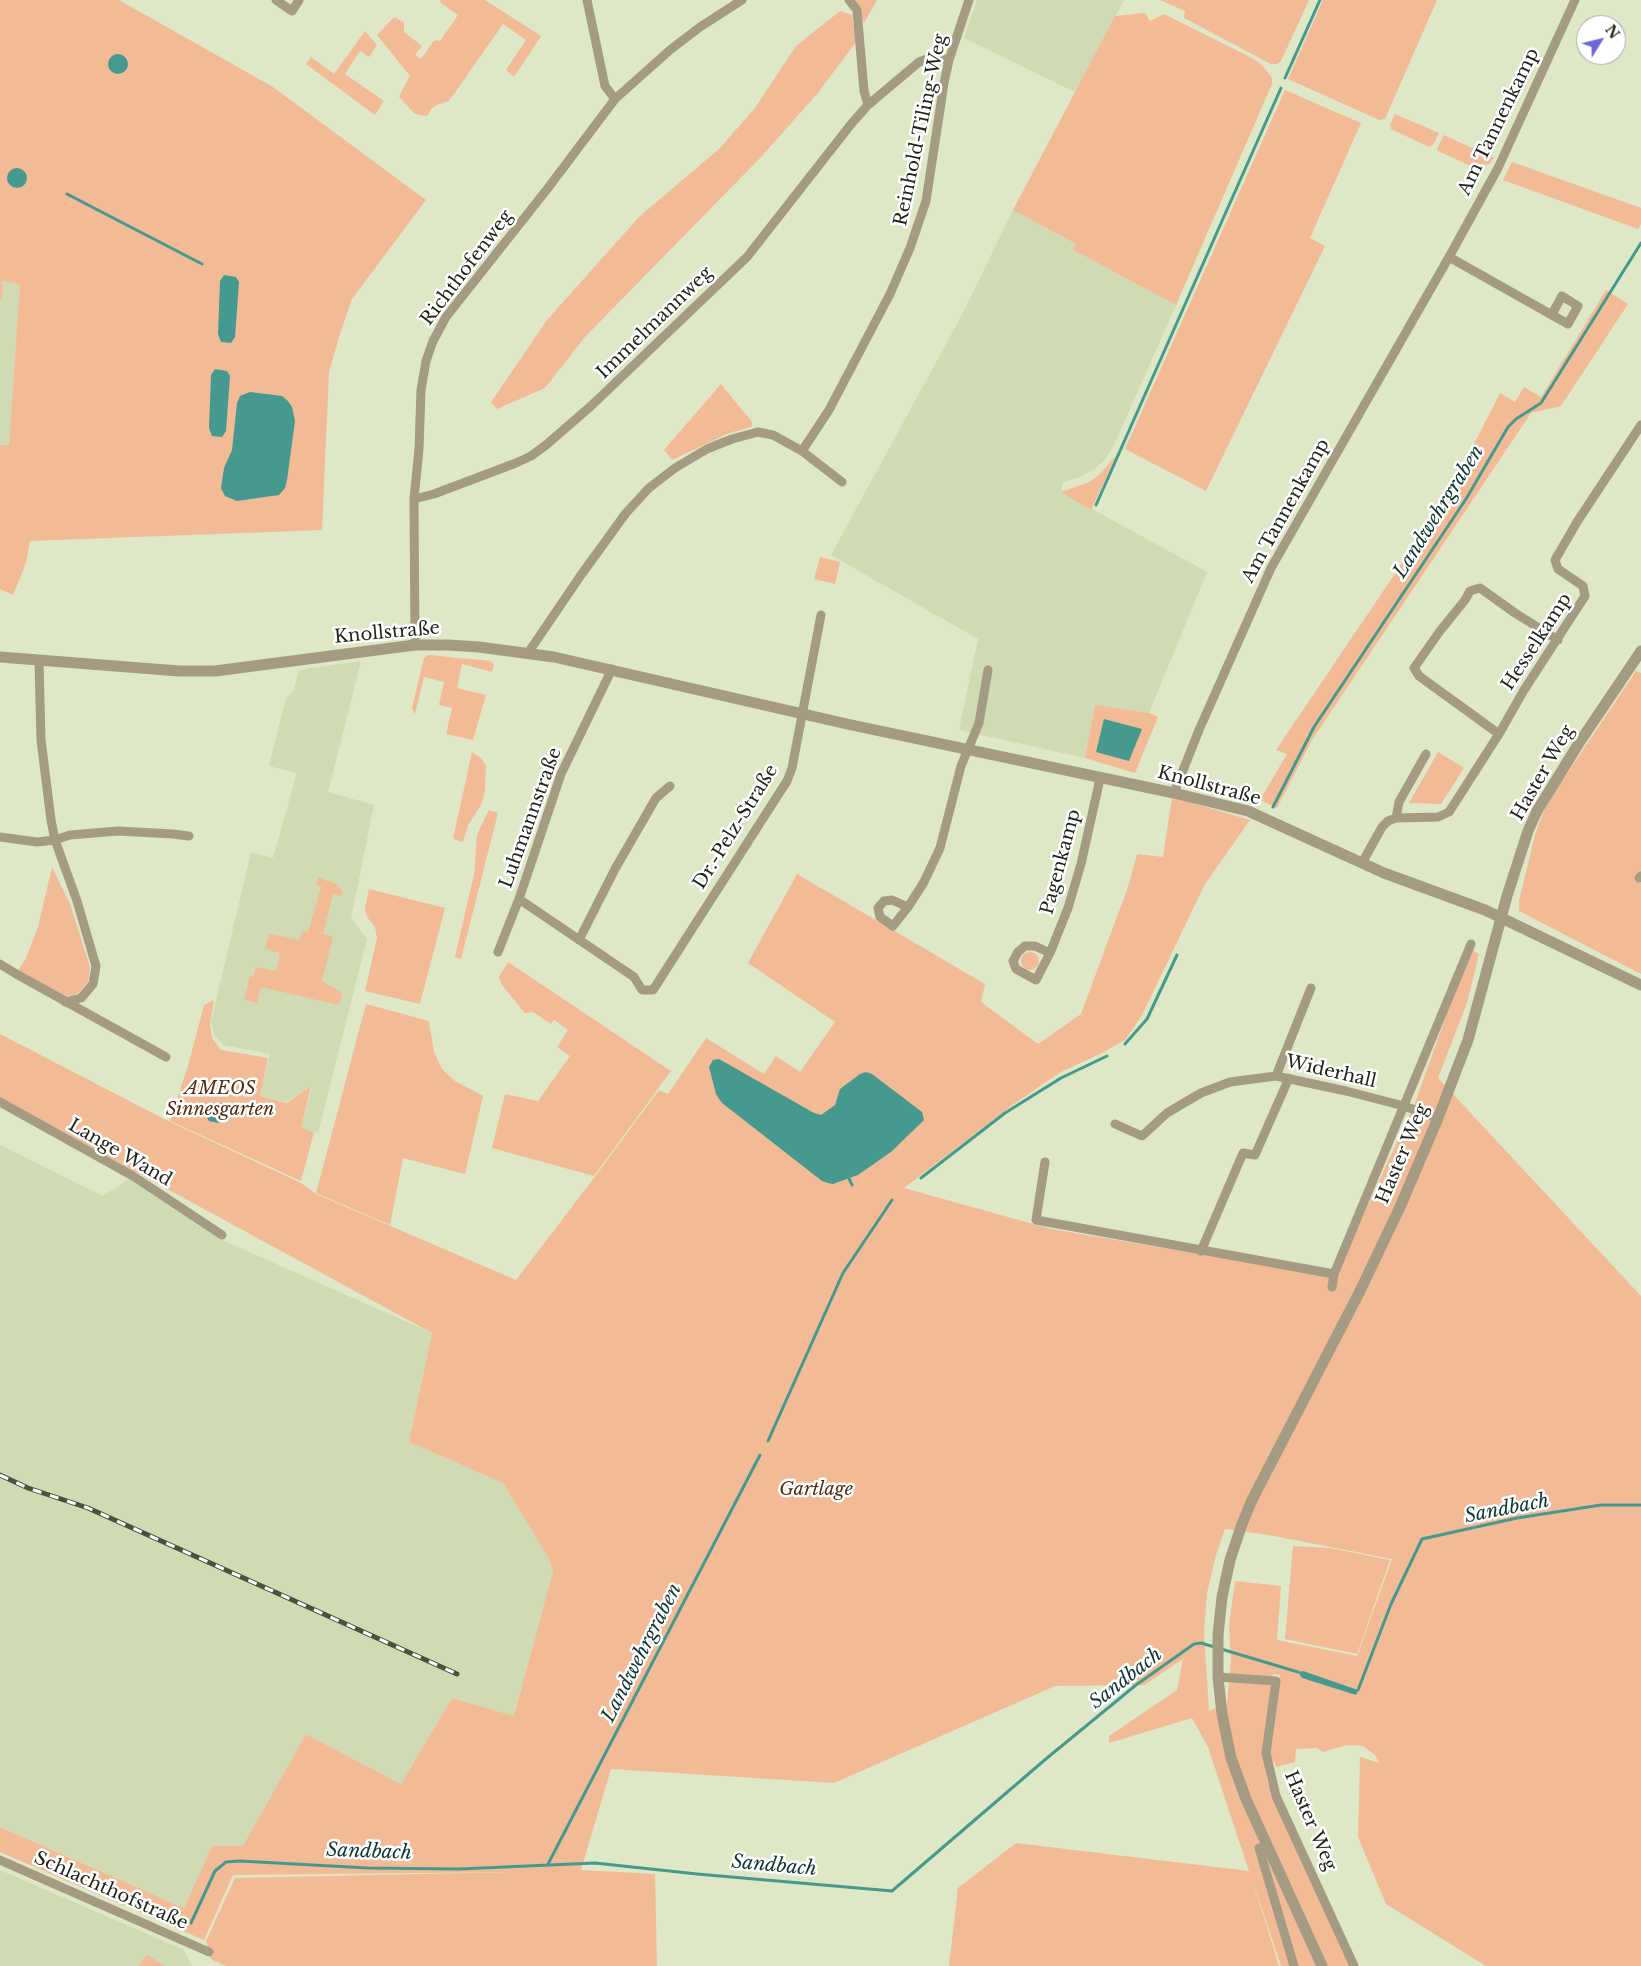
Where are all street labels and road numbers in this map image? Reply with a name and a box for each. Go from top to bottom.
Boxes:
street label: Reinhold-Tiling-Weg [890,32,952,228]
street label: Am Tannenkamp [1454,45,1544,199]
street label: Richthofenweg [417,206,517,330]
street label: Immelmannweg [593,262,717,384]
street label: Am Tannenkamp [1238,435,1334,587]
street label: Hesselkamp [1498,589,1576,695]
street label: Knollstraße [333,618,441,648]
street label: Haster Weg [1507,721,1579,825]
street label: Luhmannstraße [496,745,566,891]
street label: Dr.-Pelz-Straße [689,761,783,893]
street label: Knollstraße [1155,762,1263,810]
street label: Pagenkamp [1037,807,1085,917]
street label: Widerhall [1284,1051,1378,1093]
street label: Haster Weg [1372,1101,1434,1207]
street label: Lange Wand [64,1115,176,1191]
street label: Haster Weg [1279,1768,1341,1874]
street label: Schlachthofstraße [31,1847,191,1935]

